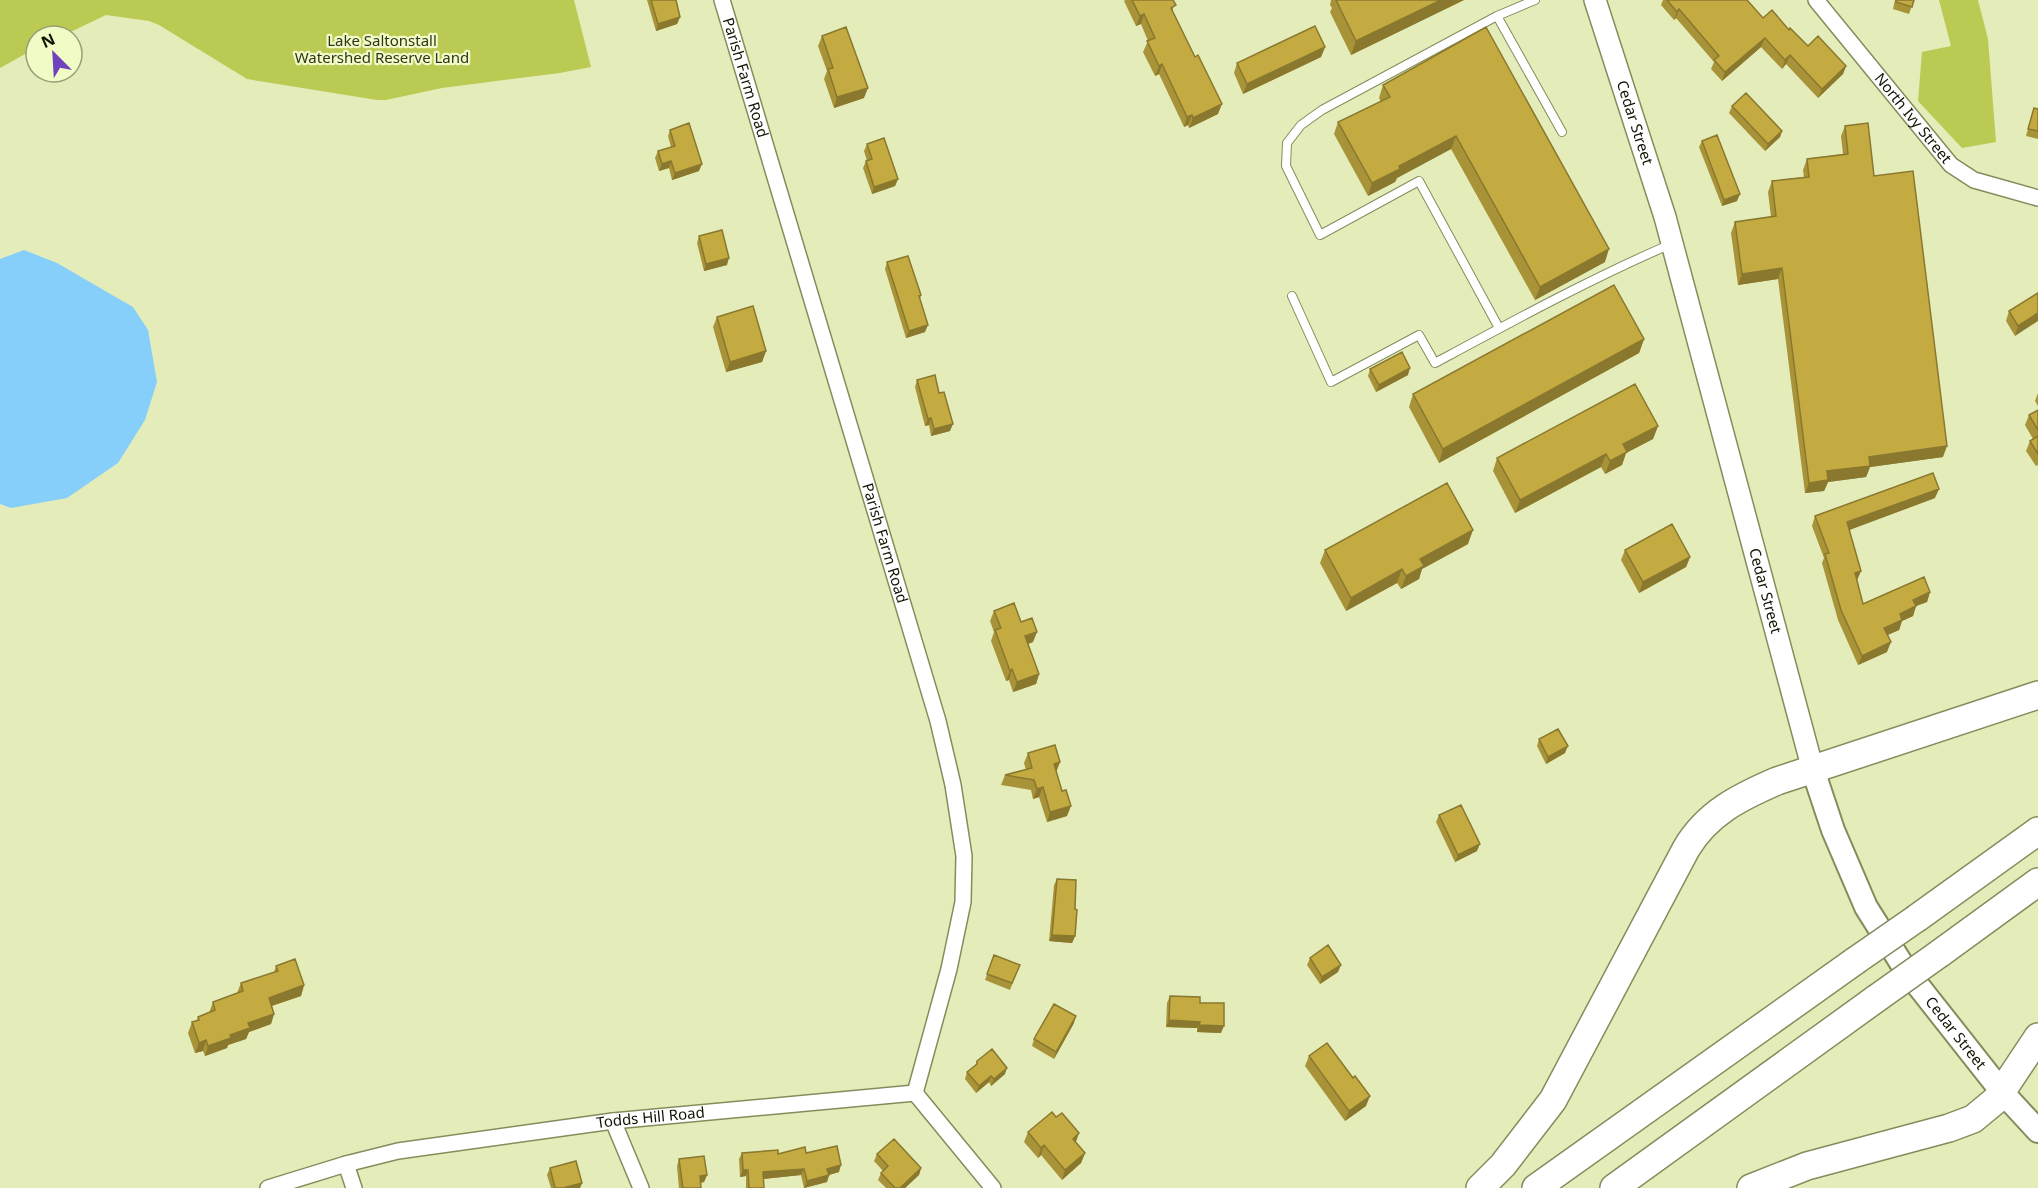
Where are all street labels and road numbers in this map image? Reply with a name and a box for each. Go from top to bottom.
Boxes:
street label: Parish Farm Road [719,15,774,140]
street label: North Ivy Street [1871,68,1957,168]
street label: Cedar Street [1613,78,1659,168]
street label: Parish Farm Road [858,480,913,605]
street label: Cedar Street [1745,546,1787,636]
street label: Cedar Street [1921,992,1992,1074]
street label: Todds Hill Road [595,1102,705,1132]

